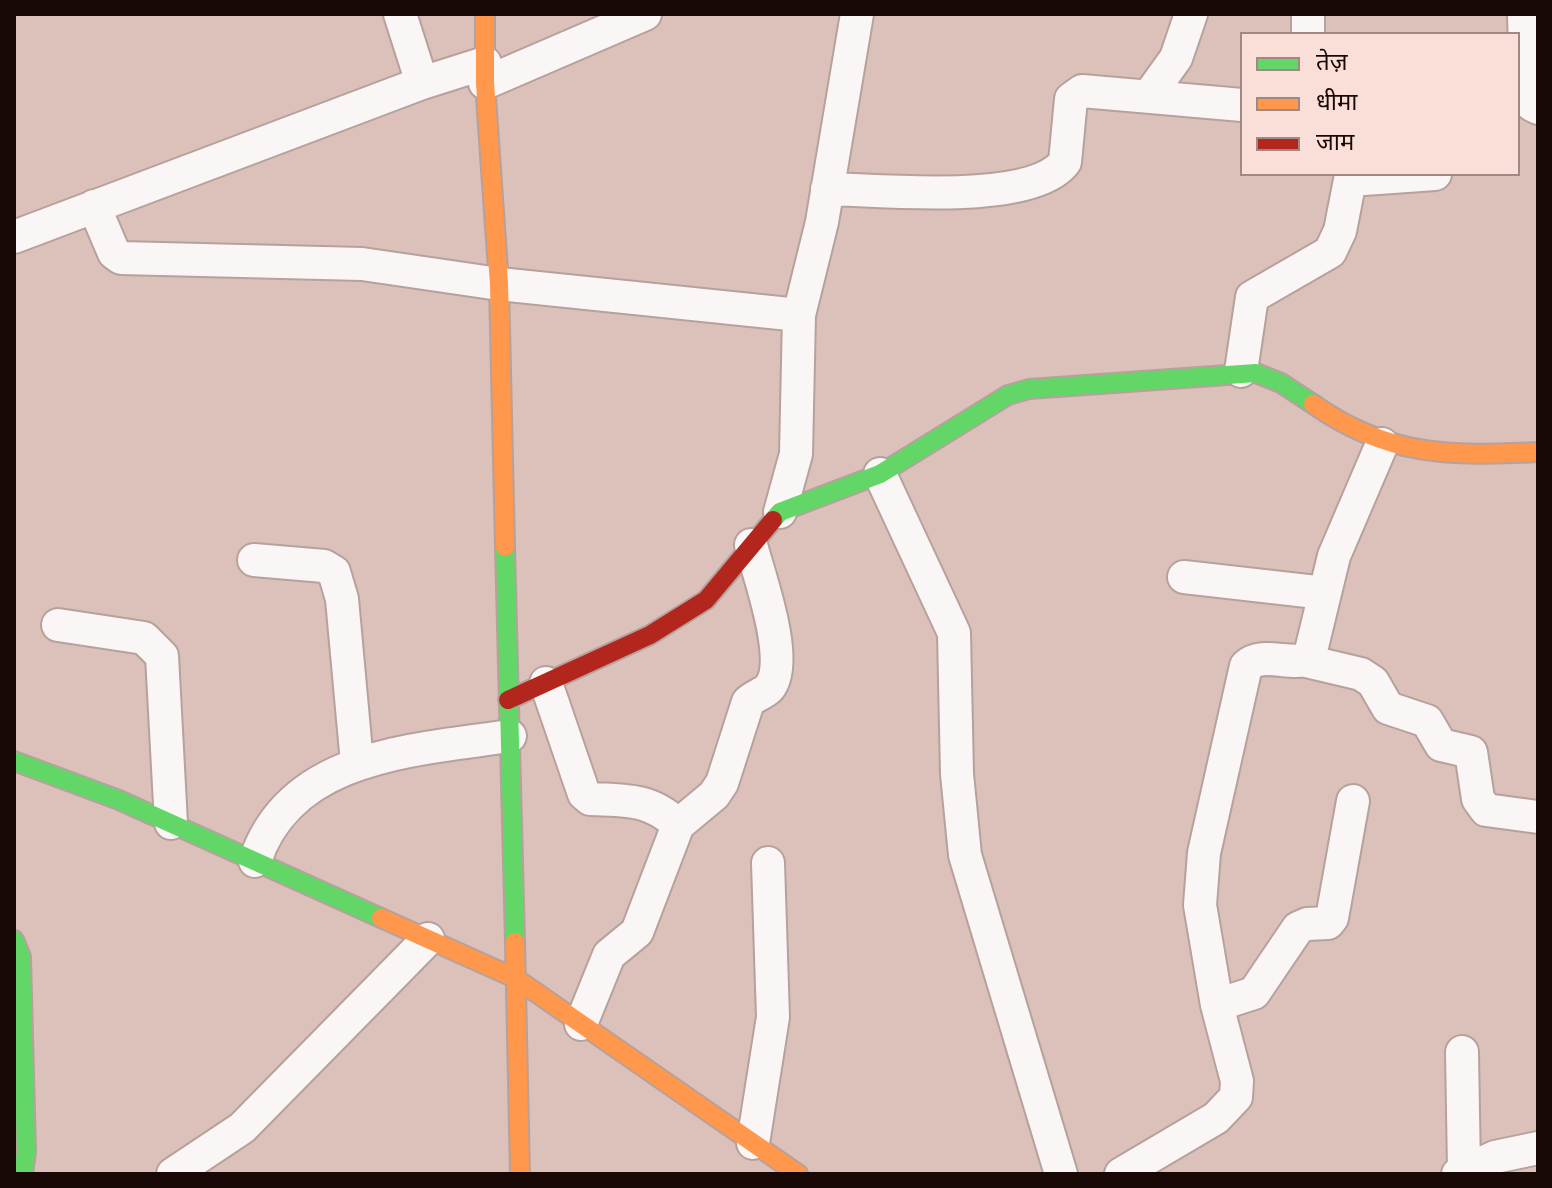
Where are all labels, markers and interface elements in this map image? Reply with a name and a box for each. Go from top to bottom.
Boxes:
legend [1240,32,1520,176]
text: तेज़ [1316,48,1348,77]
text: धीमा [1316,88,1358,117]
text: जाम [1316,128,1354,157]

